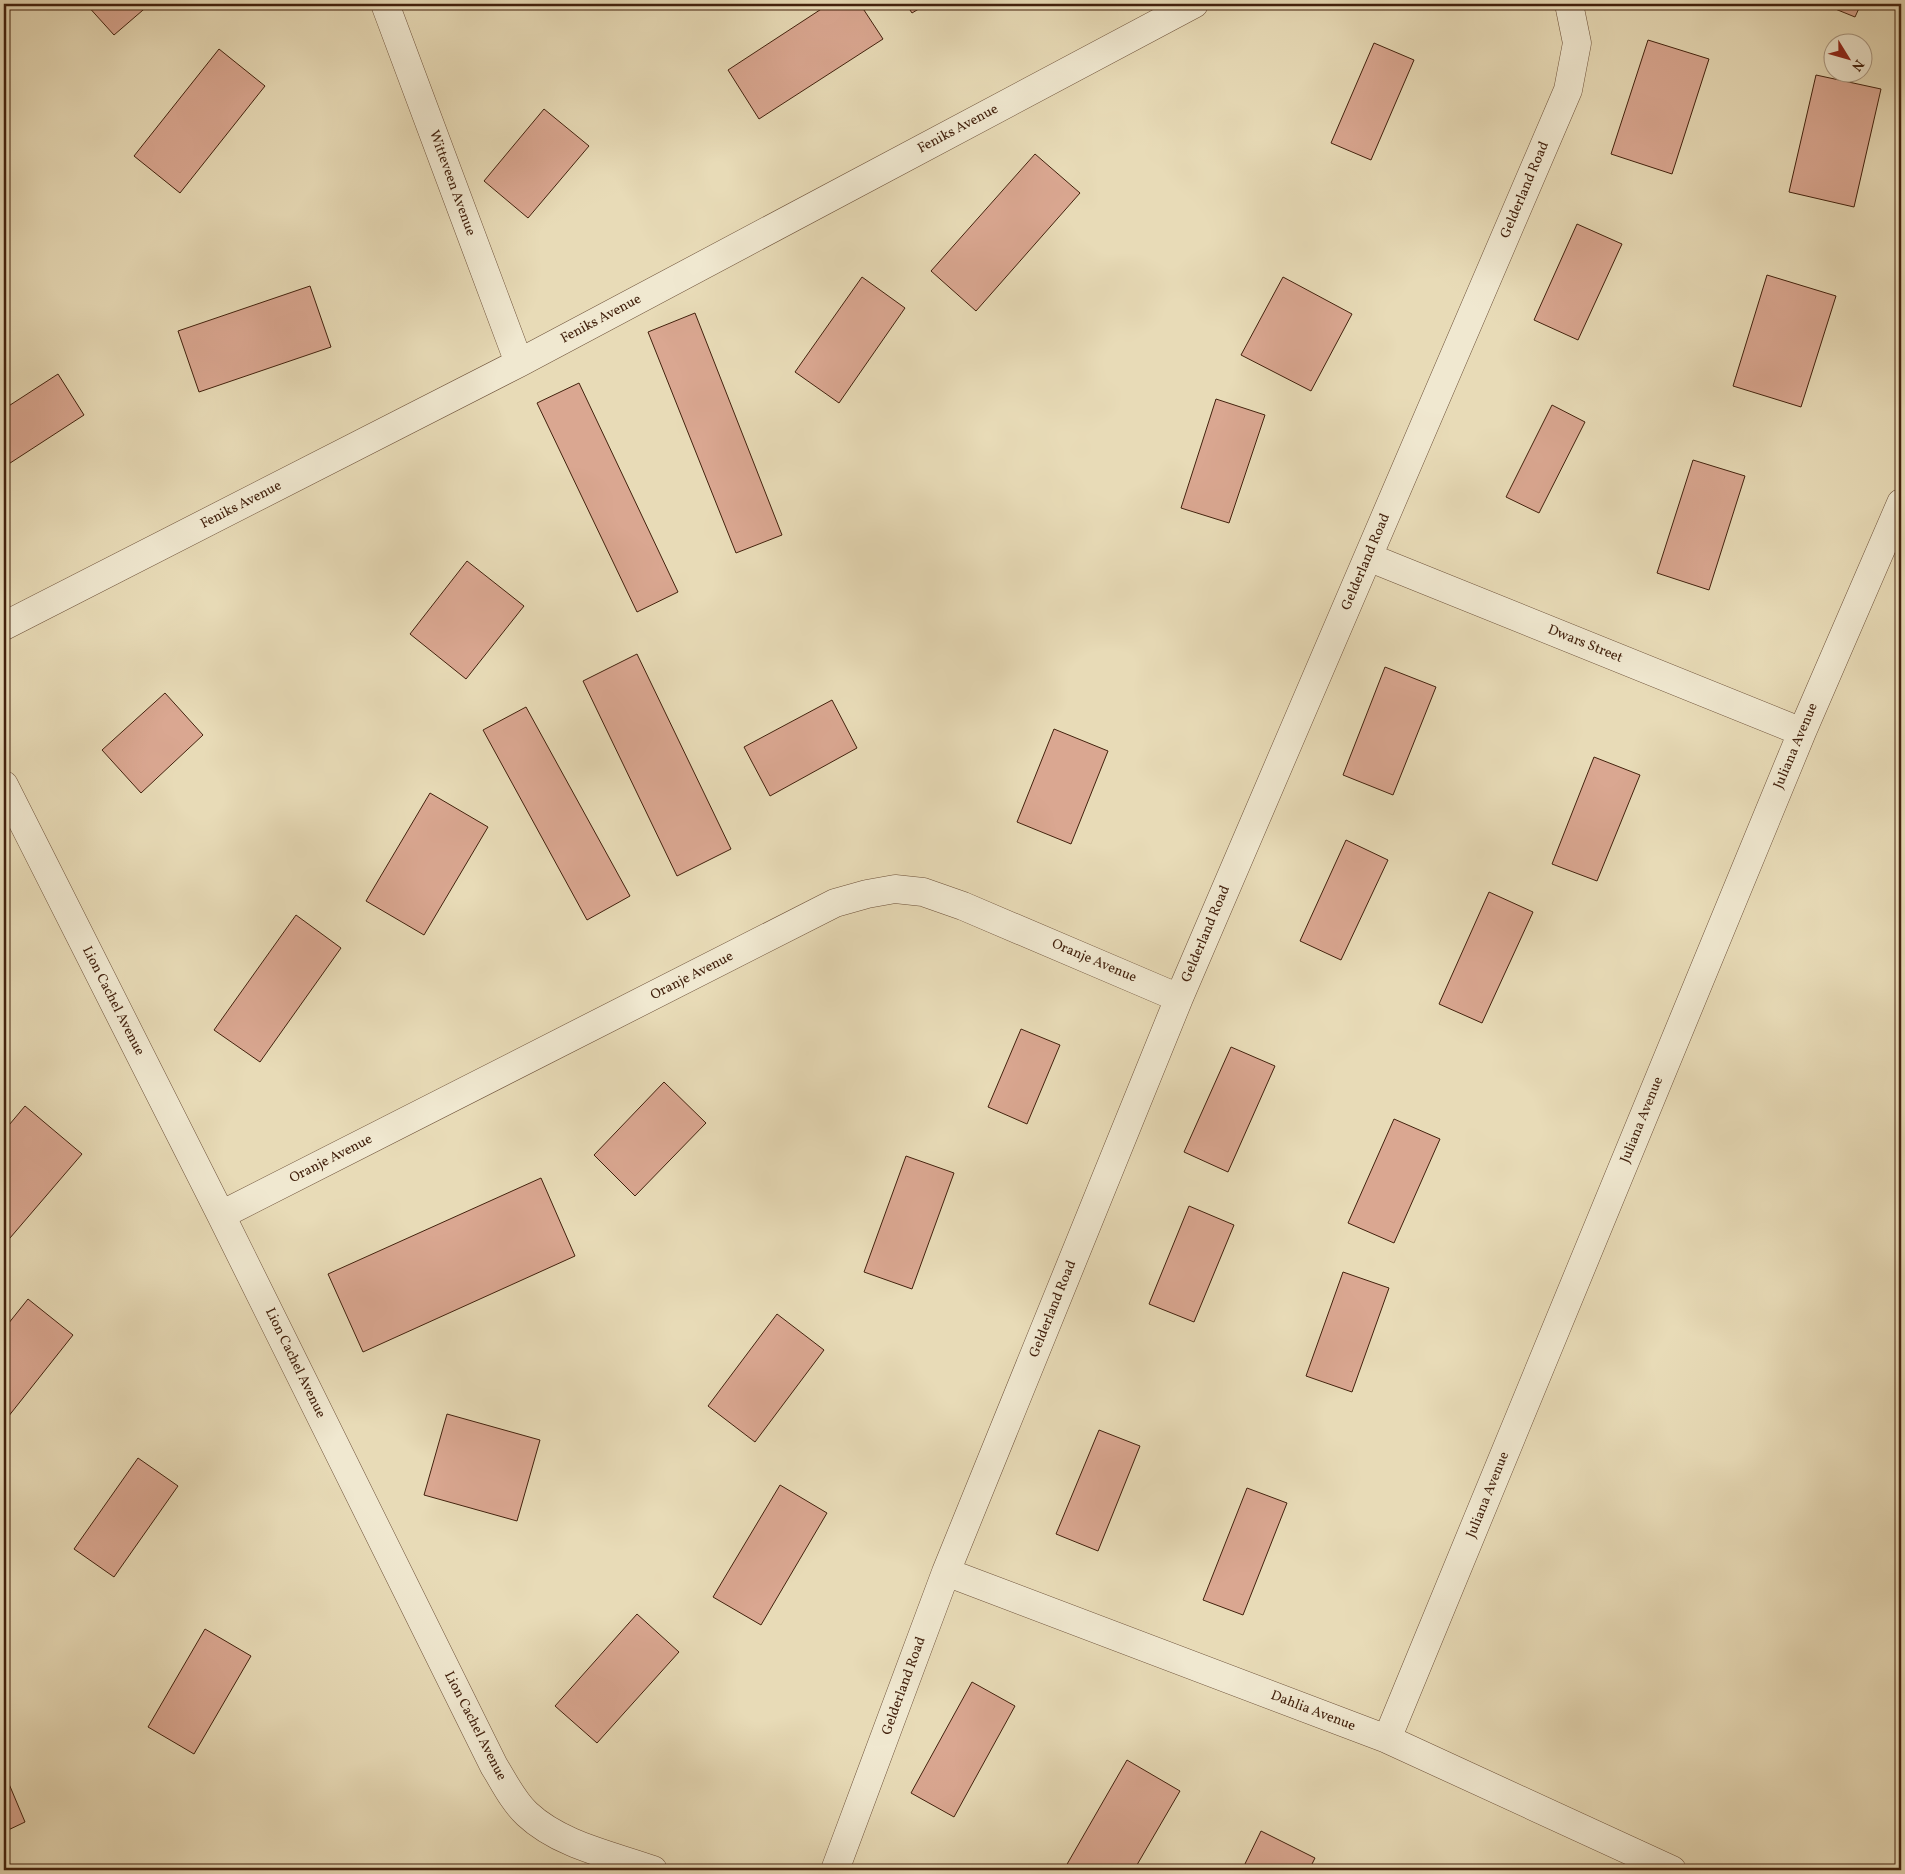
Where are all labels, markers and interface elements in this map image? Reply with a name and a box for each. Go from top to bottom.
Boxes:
north arrow [1822,32,1872,82]
text: N [1847,55,1868,75]
street label: Feniks Avenue [914,100,1002,158]
street label: Witteveen Avenue [424,127,480,239]
street label: Gelderland Road [1496,139,1554,241]
street label: Feniks Avenue [557,290,645,348]
street label: Feniks Avenue [197,476,285,534]
street label: Gelderland Road [1337,511,1395,613]
street label: Dwars Street [1545,620,1625,668]
street label: Juliana Avenue [1769,700,1823,792]
street label: Gelderland Road [1177,883,1235,985]
street label: Oranje Avenue [1049,935,1140,988]
street label: Lion Cachel Avenue [77,943,149,1059]
street label: Oranje Avenue [647,947,737,1005]
street label: Juliana Avenue [1616,1074,1668,1166]
street label: Oranje Avenue [286,1130,376,1188]
street label: Gelderland Road [1025,1257,1081,1360]
street label: Lion Cachel Avenue [260,1305,330,1422]
street label: Juliana Avenue [1462,1449,1514,1541]
street label: Gelderland Road [877,1634,931,1738]
street label: Lion Cachel Avenue [439,1668,511,1784]
street label: Dahlia Avenue [1268,1686,1359,1736]

